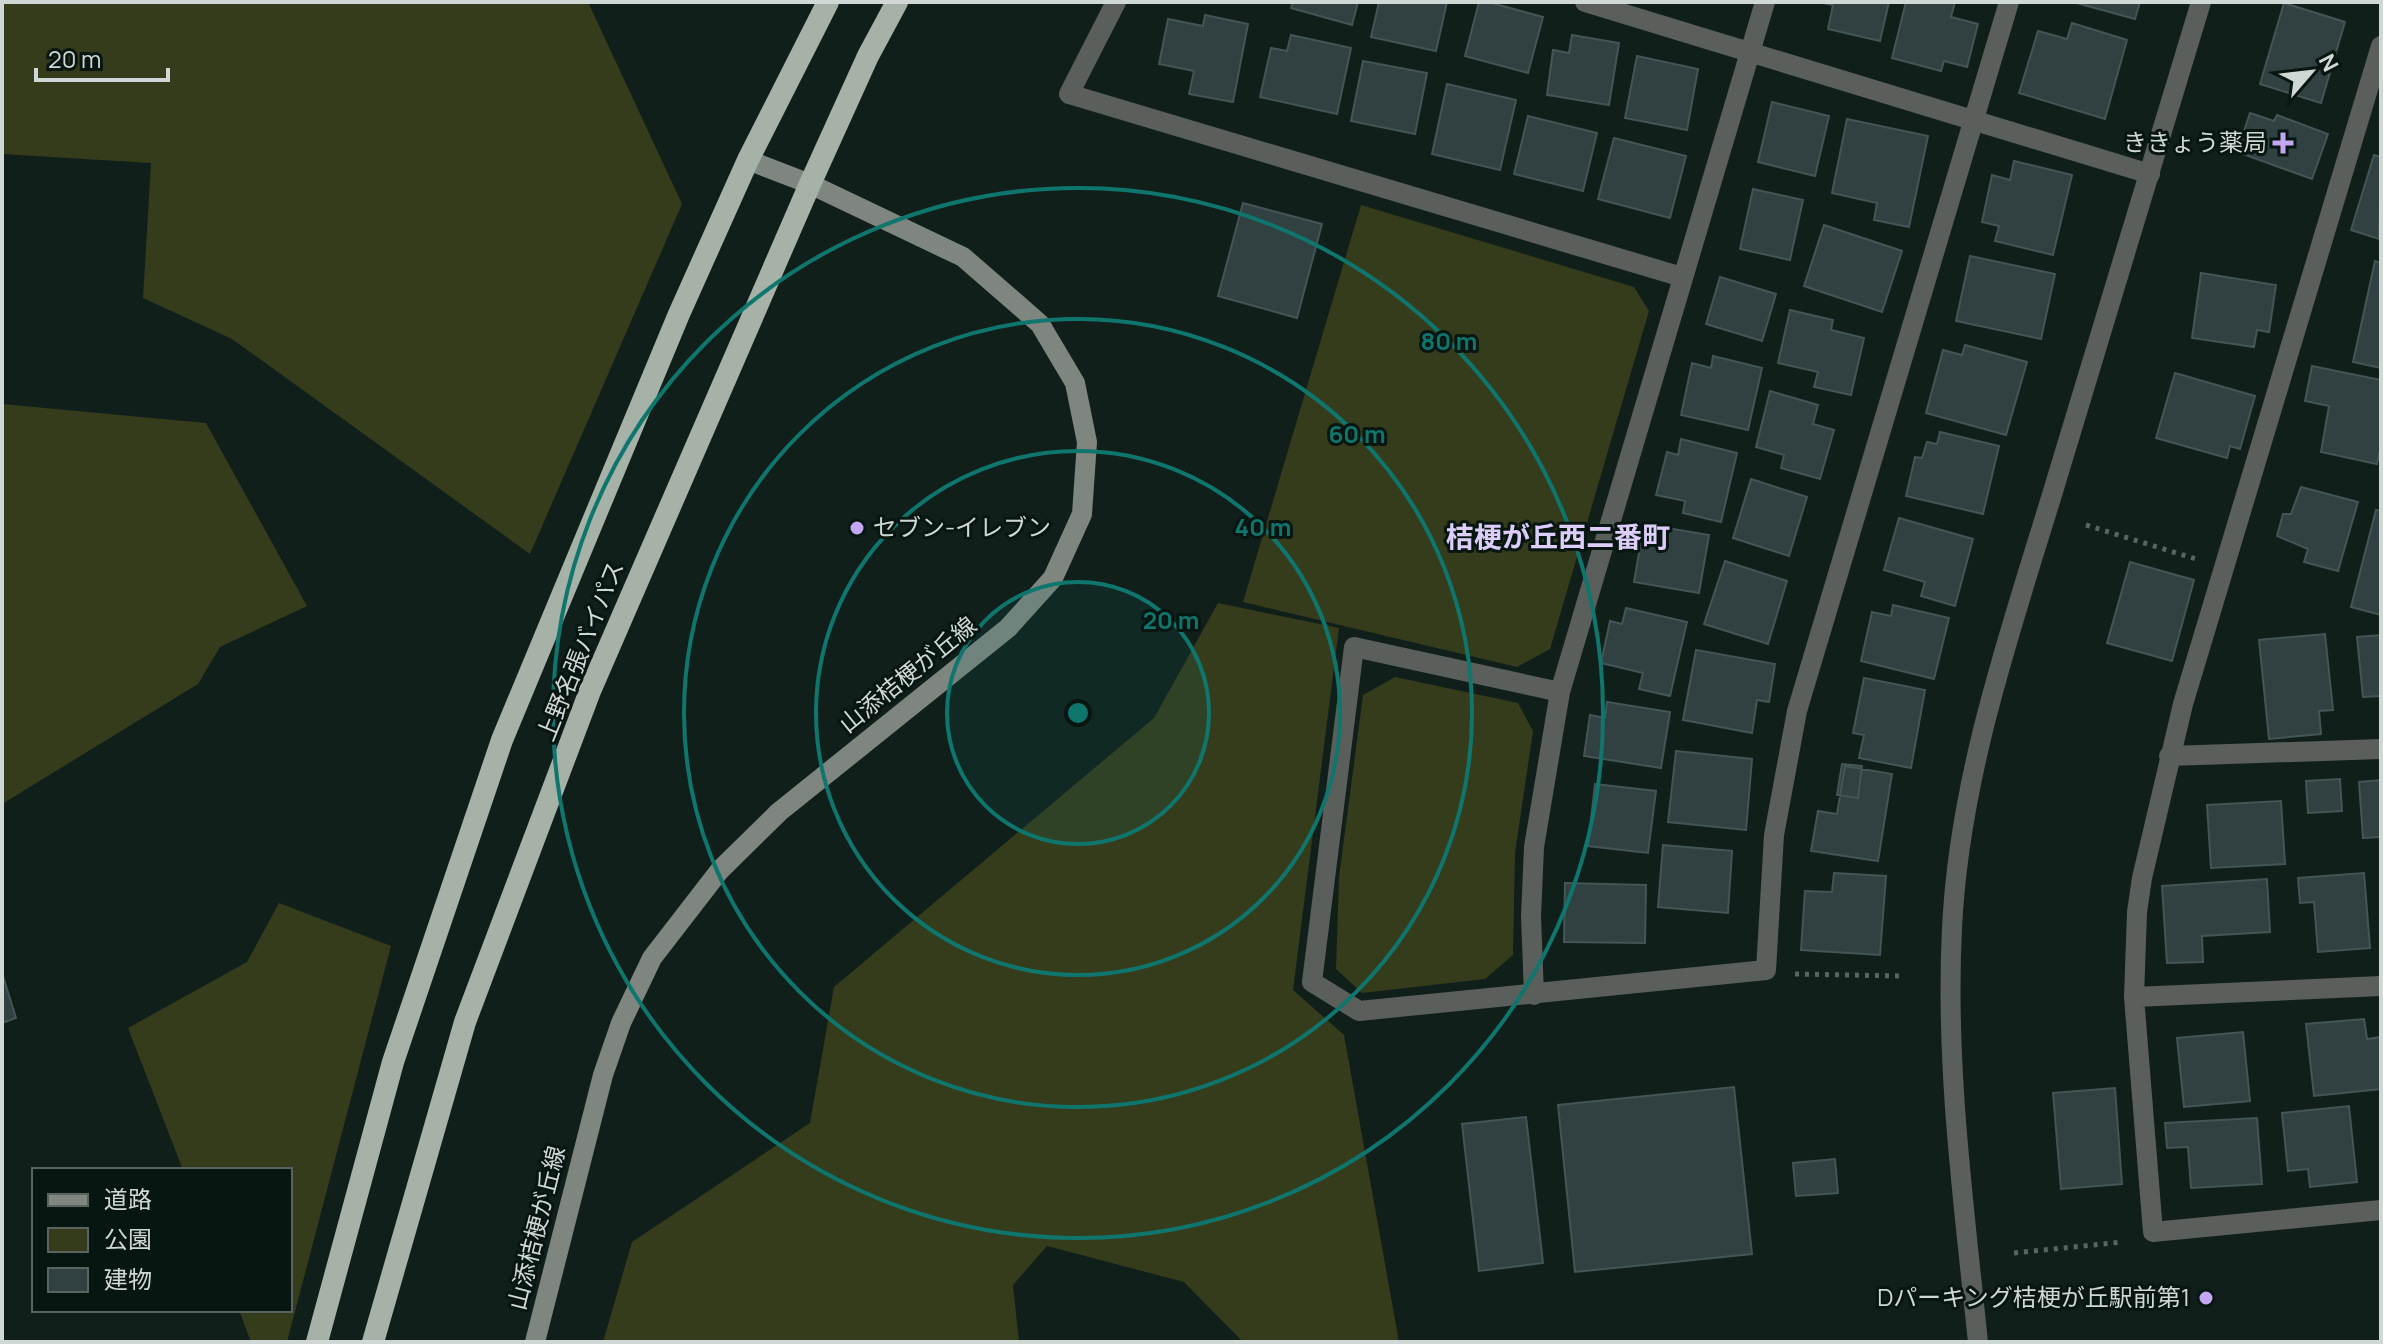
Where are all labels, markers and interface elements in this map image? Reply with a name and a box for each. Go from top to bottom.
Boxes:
scale bar [36,32,168,82]
north arrow [2271,32,2351,112]
text: 20 m [48,42,101,75]
text: N [2312,49,2346,77]
place label: ききょう薬局 [2123,125,2267,158]
marker: ききょう薬局 [2274,134,2292,152]
text: 80 m [1421,324,1477,357]
text: 60 m [1328,417,1386,450]
place label: セブン-イレブン [873,510,1051,543]
text: 40 m [1235,510,1291,543]
district label: 桔梗が丘西二番町 [1446,517,1670,555]
marker: セブン-イレブン [848,519,866,537]
street label: 上野名張バイパス [528,555,631,745]
text: 20 m [1143,603,1199,636]
street label: 山添桔梗が丘線 [831,608,983,740]
centre of rings [1064,699,1092,727]
street label: 山添桔梗が丘線 [499,1142,572,1313]
legend [32,1168,292,1312]
text: 道路 [104,1182,152,1215]
text: 公園 [104,1222,152,1255]
text: 建物 [104,1262,152,1295]
place label: Dパーキング桔梗が丘駅前第1 [1877,1280,2190,1313]
marker: Dパーキング桔梗が丘駅前第1 [2197,1289,2215,1307]

